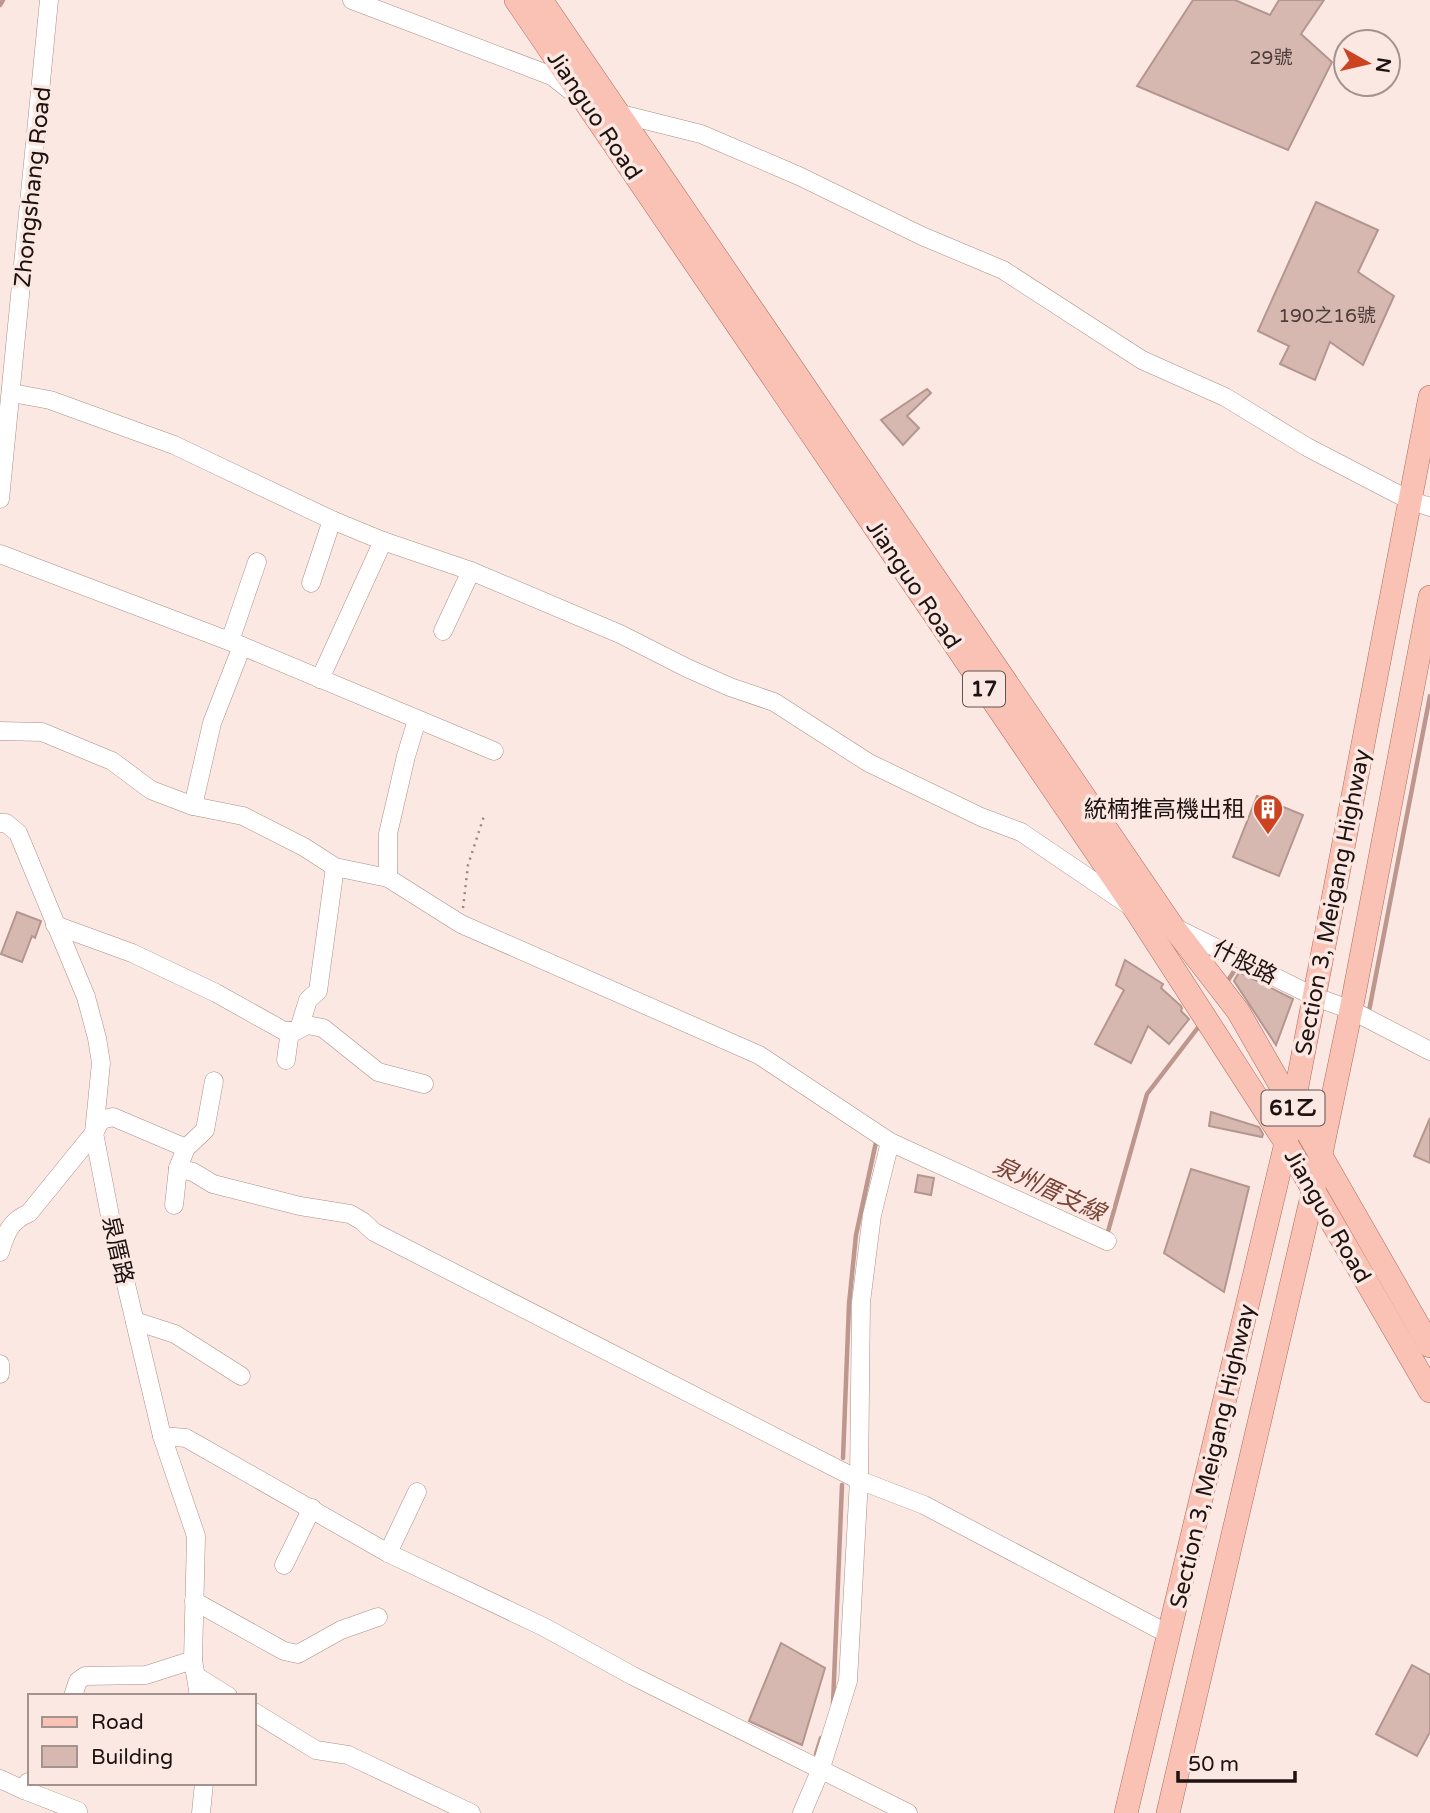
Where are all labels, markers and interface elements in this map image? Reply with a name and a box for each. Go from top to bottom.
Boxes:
north arrow [1332,28,1402,98]
street label: Jianguo Road [541,46,648,185]
house number: 29號 [1250,47,1292,69]
text: N [1371,56,1395,74]
street label: Zhongshang Road [9,85,57,289]
house number: 190之16號 [1278,305,1376,327]
street label: Jianguo Road [860,515,967,654]
road number: 17 [963,672,1005,706]
street label: Section 3, Meigang Highway [1290,747,1376,1058]
building icon: 統楠推高機出租 [1251,792,1285,836]
place label: 統楠推高機出租 [1084,796,1245,824]
street label: 什股路 [1207,935,1282,991]
road number: 61乙 [1262,1090,1324,1126]
street label: Jianguo Road [1278,1145,1377,1288]
water label: 泉州厝支線 [988,1151,1112,1229]
street label: 泉厝路 [96,1213,138,1287]
street label: Section 3, Meigang Highway [1164,1301,1262,1611]
legend [28,1694,256,1785]
text: Road [91,1710,144,1735]
scale bar [1178,1740,1295,1784]
text: Building [91,1745,173,1770]
text: 50 m [1188,1752,1239,1777]

